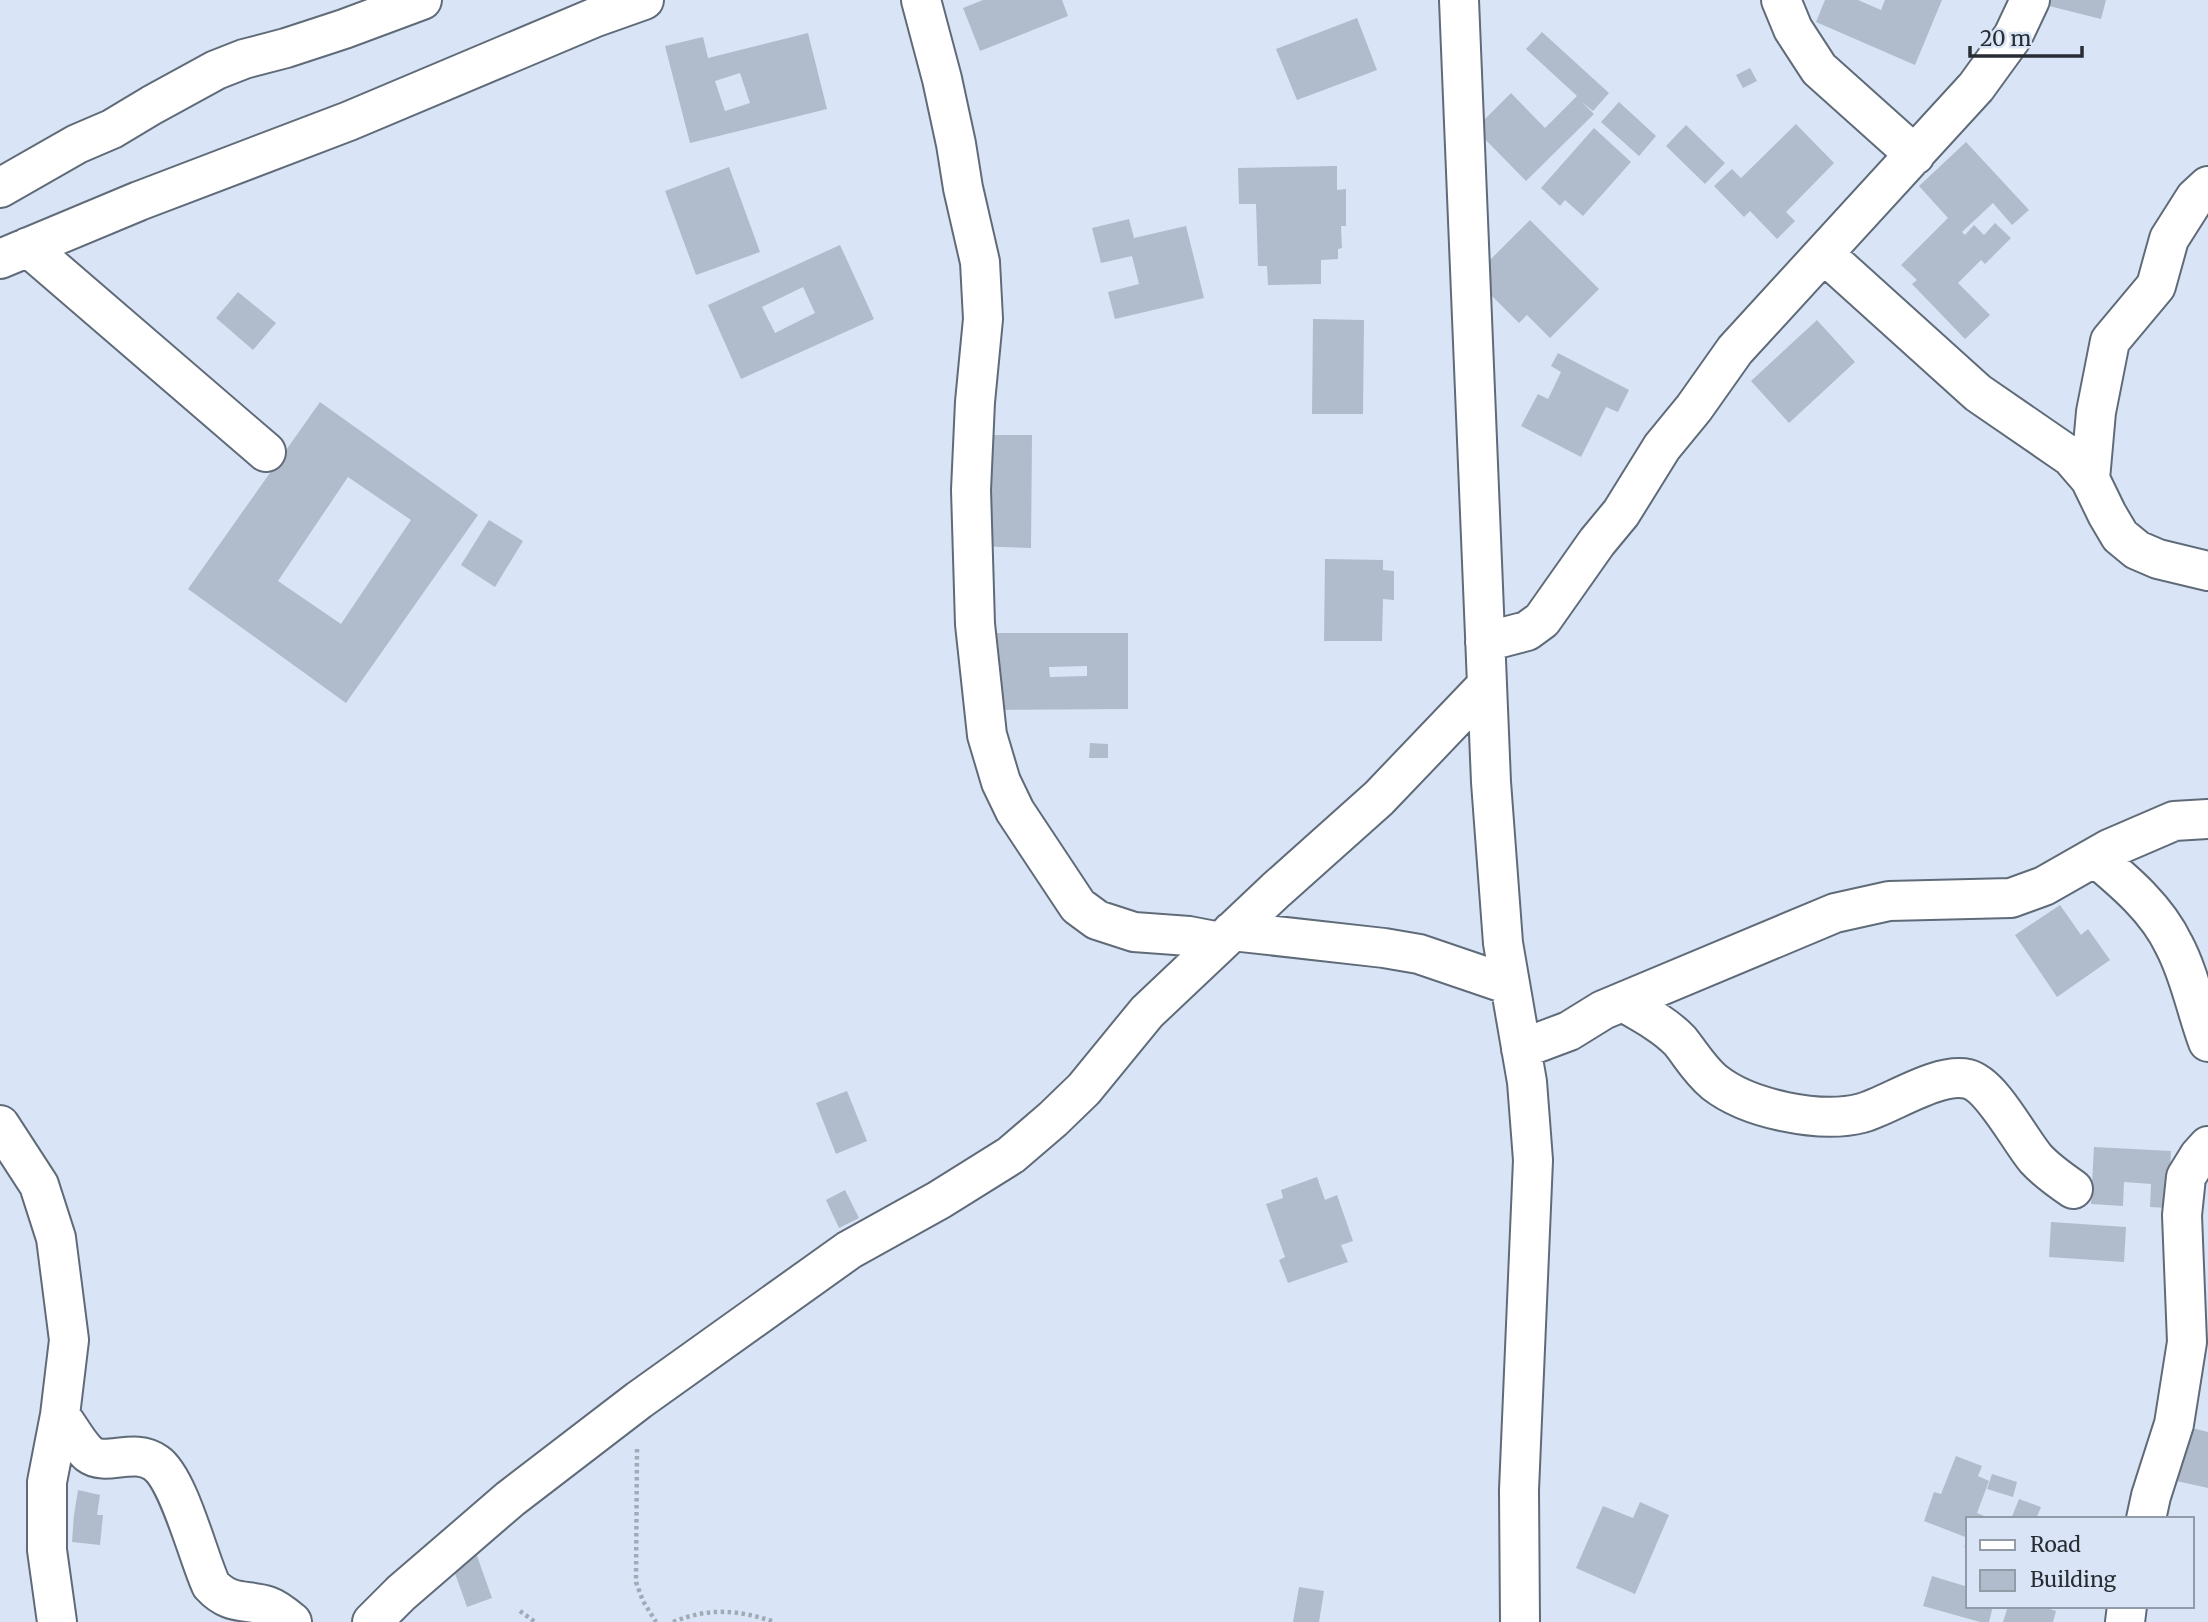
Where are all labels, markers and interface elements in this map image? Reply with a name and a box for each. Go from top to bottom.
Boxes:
scale bar [1970,14,2082,58]
text: 20 m [1980,25,2032,52]
legend [1966,1517,2194,1608]
text: Road [2030,1531,2081,1558]
text: Building [2030,1566,2117,1593]

